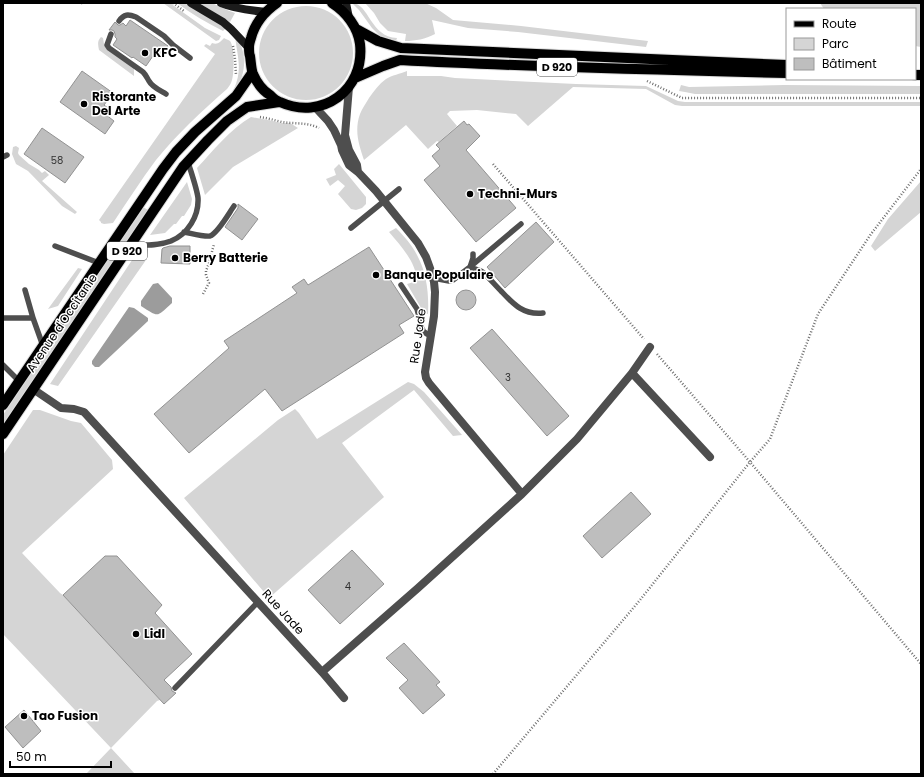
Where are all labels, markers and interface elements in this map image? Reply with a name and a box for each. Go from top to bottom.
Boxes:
legend [786,8,916,80]
text: Route [822,15,856,32]
text: Parc [822,35,849,52]
place label: KFC [153,44,177,61]
marker: KFC [140,48,150,58]
text: Bâtiment [822,55,877,72]
road number: D 920 [537,58,577,76]
place label: Ristorante Del Arte [92,88,157,119]
marker: Ristorante Del Arte [79,99,89,109]
house number: 58 [51,153,63,168]
place label: Techni-Murs [478,185,558,202]
marker: Techni-Murs [465,189,475,199]
road number: D 920 [107,242,147,260]
place label: Berry Batterie [183,249,269,266]
marker: Berry Batterie [170,253,180,263]
place label: Banque Populaire [384,266,494,283]
street label: Avenue d'Occitanie [22,270,101,375]
marker: Banque Populaire [371,270,381,280]
street label: Rue Jade [405,307,430,365]
house number: 3 [505,370,511,385]
house number: 4 [345,579,351,594]
street label: Rue Jade [258,585,308,638]
place label: Lidl [144,625,165,642]
marker: Lidl [131,629,141,639]
place label: Tao Fusion [32,707,98,724]
marker: Tao Fusion [19,711,29,721]
scale bar [10,743,111,769]
text: 50 m [16,748,47,765]

